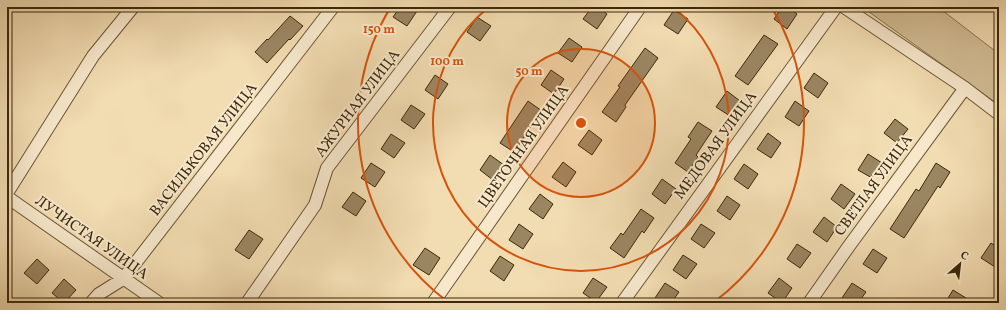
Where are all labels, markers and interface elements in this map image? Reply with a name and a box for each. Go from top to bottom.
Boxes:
text: 150 m [363,22,395,38]
street label: АЖУРНАЯ УЛИЦА [311,45,406,162]
text: 100 m [430,54,464,70]
text: 50 m [515,64,543,80]
street label: ВАСИЛЬКОВАЯ УЛИЦА [145,78,263,221]
street label: ЦВЕТОЧНАЯ УЛИЦА [474,81,575,213]
street label: МЕДОВАЯ УЛИЦА [670,87,763,204]
centre of rings [574,116,588,130]
street label: СВЕТЛАЯ УЛИЦА [830,130,919,241]
street label: ЛУЧИСТАЯ УЛИЦА [30,191,153,286]
north arrow [940,244,980,284]
text: С [957,248,971,265]

